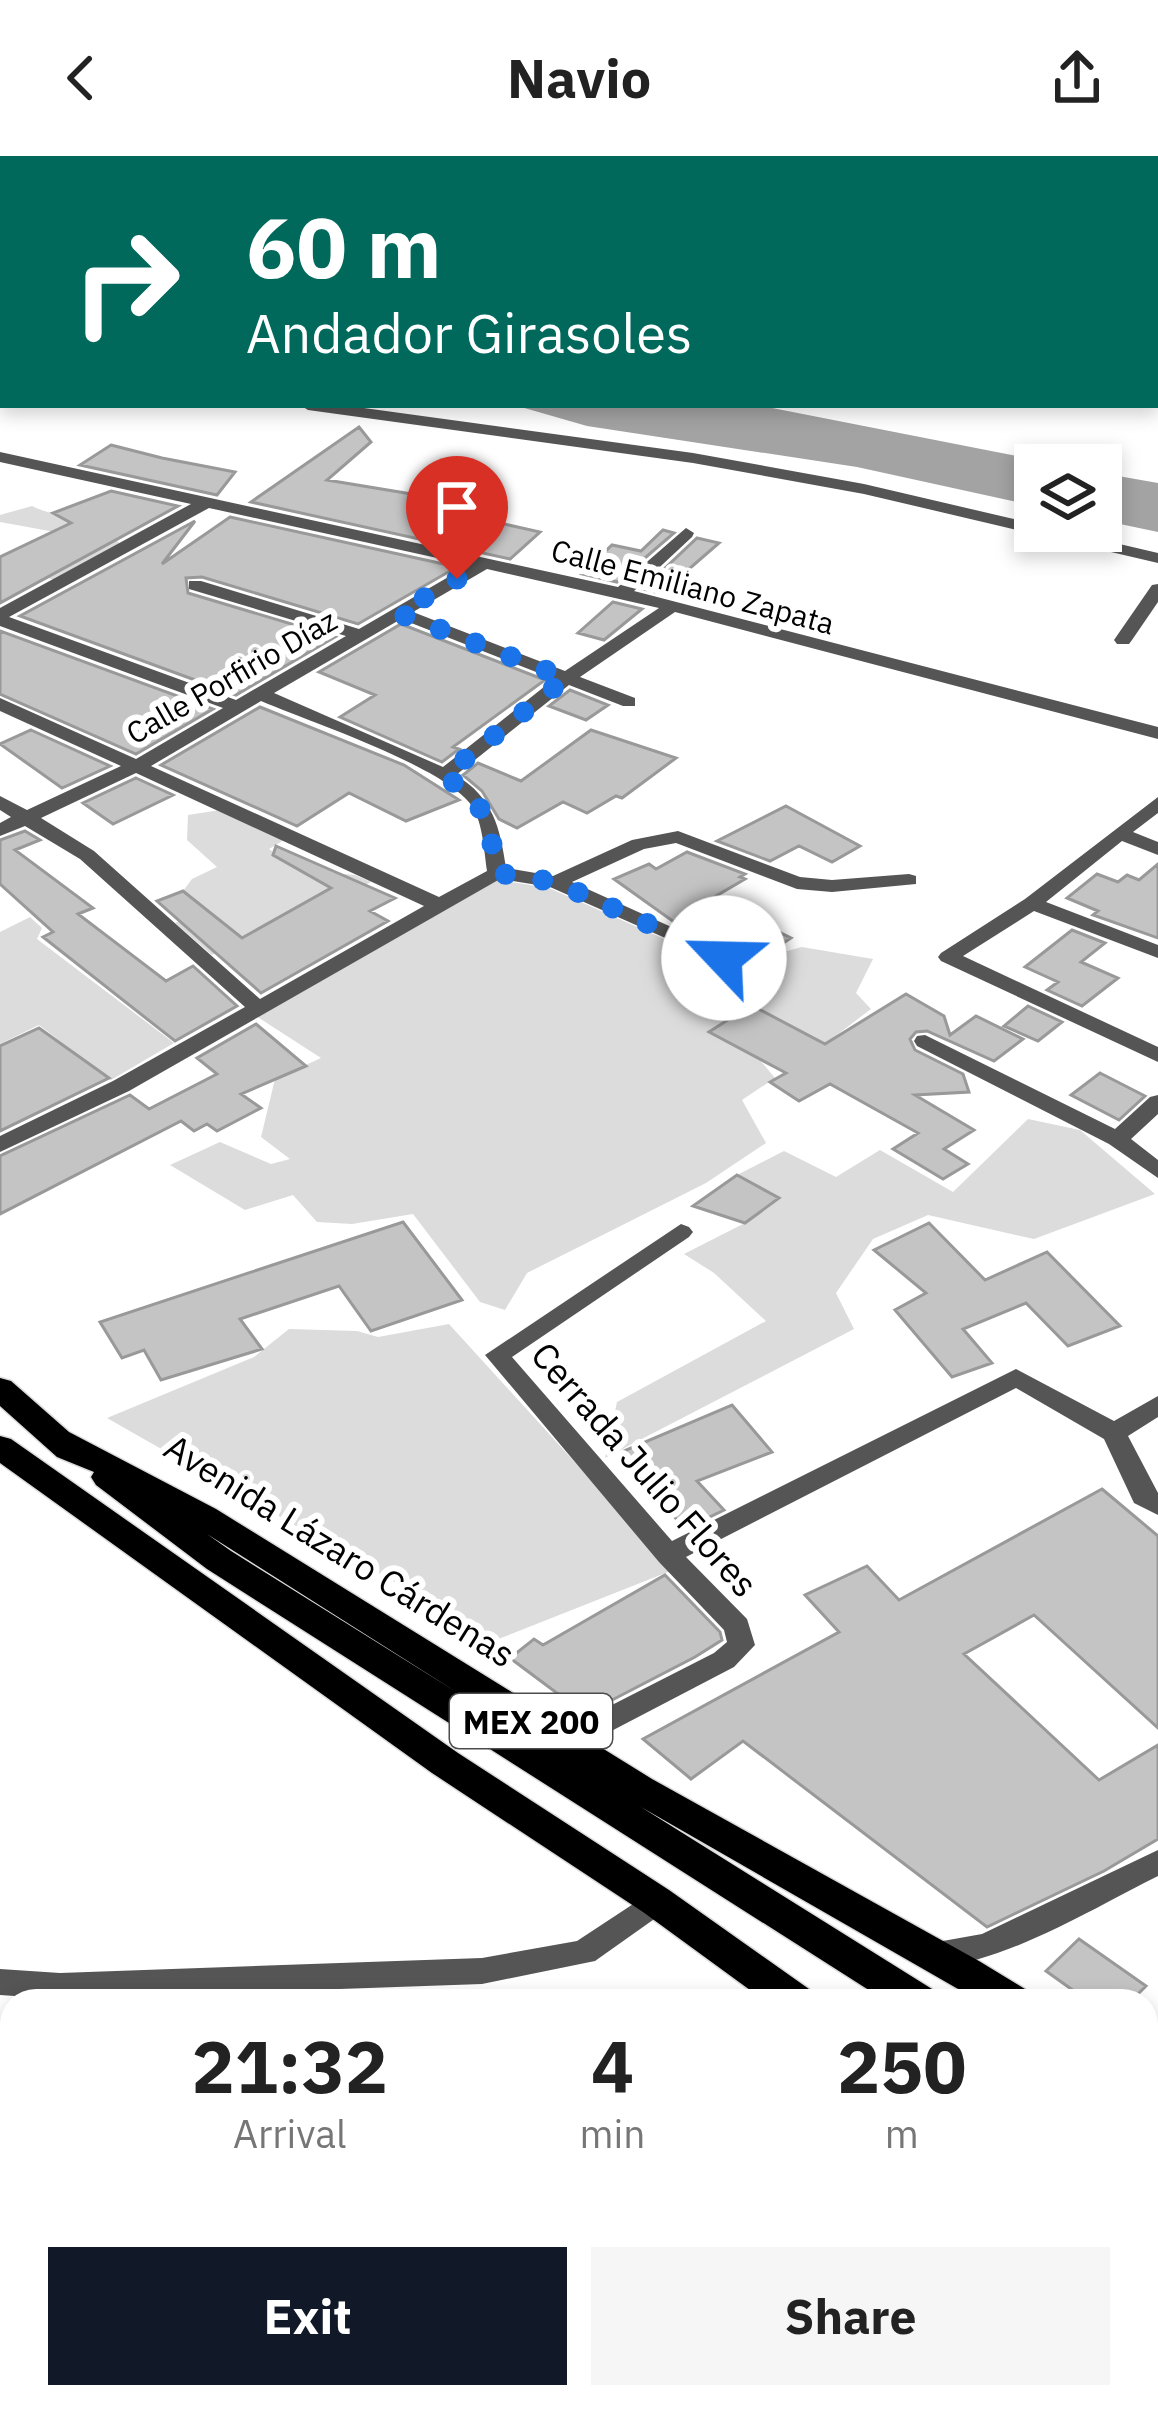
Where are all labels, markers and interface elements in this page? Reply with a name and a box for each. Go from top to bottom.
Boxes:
text: Navio [507,43,651,113]
icon: back [48,45,114,111]
icon: share [1044,45,1110,111]
text: 60 m [246,192,442,301]
icon: right [48,204,204,360]
text: Andador Girasoles [246,298,692,368]
map controls [1014,444,1122,552]
button: layers [1014,444,1122,552]
pin [406,456,508,579]
icon: arrive [424,474,490,540]
street label: Calle Emiliano Zapata [547,529,839,643]
street label: Calle Porfirio Díaz [119,600,343,752]
position arrow [661,895,787,1021]
street label: Cerrada Julio Flores [521,1332,769,1606]
street label: Avenida Lázaro Cárdenas [156,1423,524,1677]
road number: MEX 200 [450,1694,612,1748]
text: 21:32 [191,2019,388,2113]
text: 4 [591,2019,634,2113]
text: 250 [837,2019,967,2113]
text: Arrival [233,2108,347,2159]
text: min [580,2108,645,2159]
text: m [885,2108,919,2159]
button: Exit [48,2247,567,2385]
button: Share [591,2247,1110,2385]

